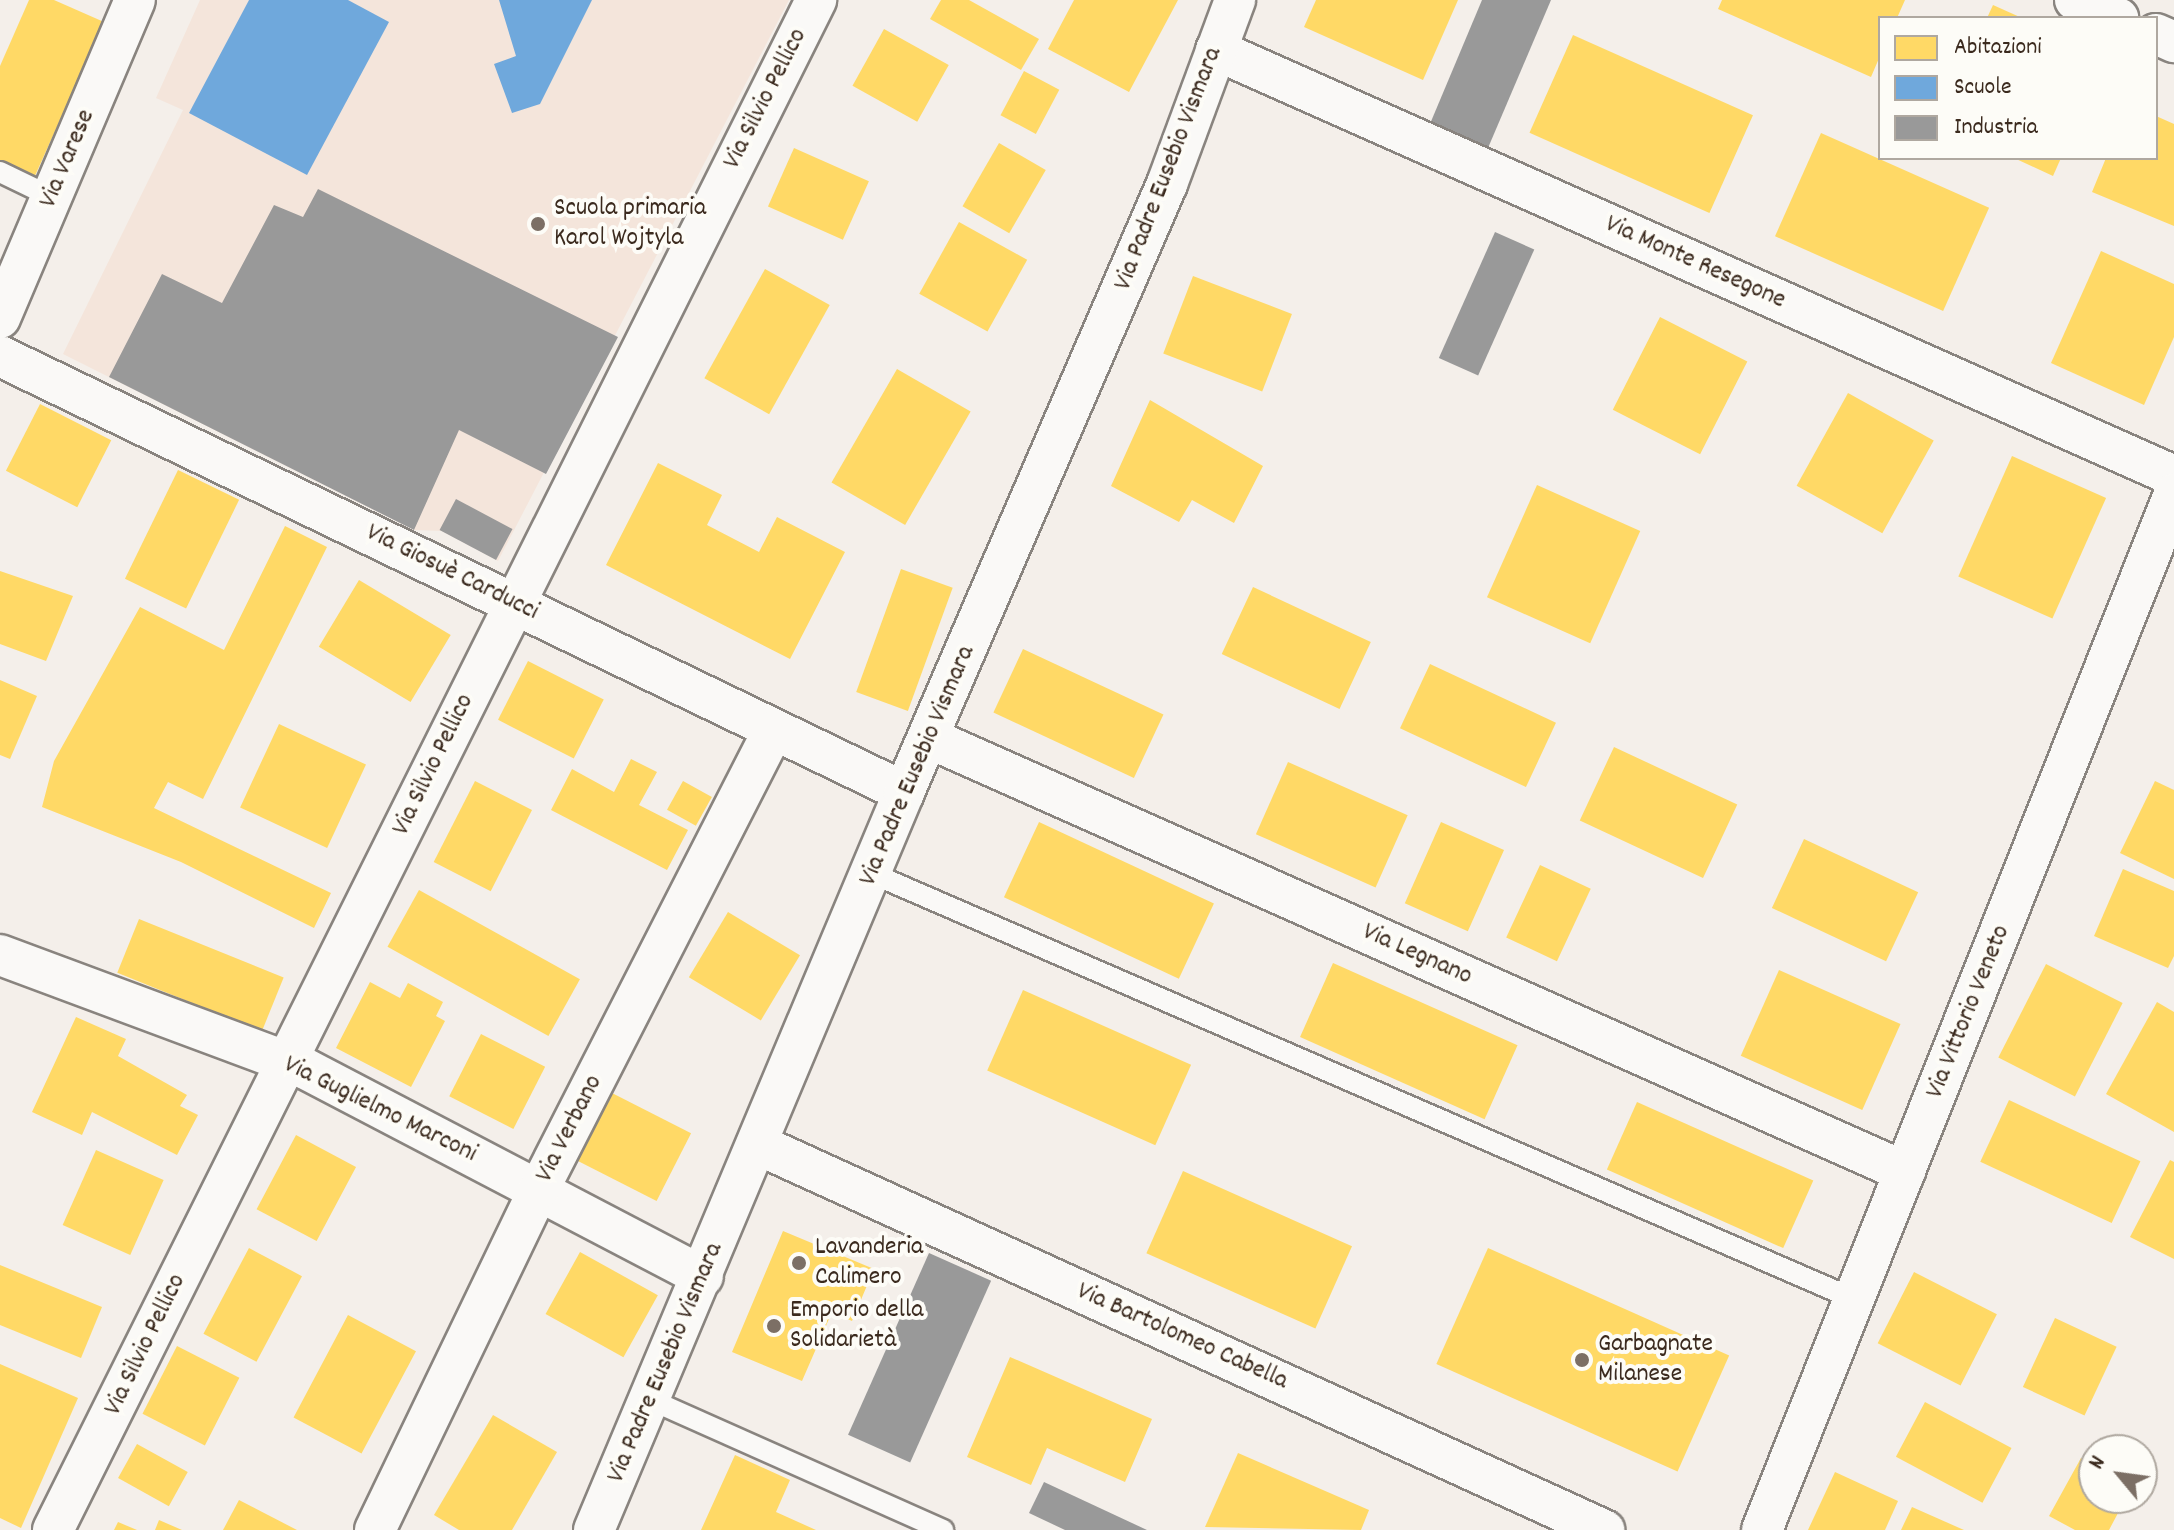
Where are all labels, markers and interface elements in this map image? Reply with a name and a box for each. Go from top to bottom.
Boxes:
legend [1878,16,2158,160]
street label: Via Silvio Pellico [717,24,815,174]
text: Abitazioni [1954,31,2042,65]
street label: Via Padre Eusebio Vismara [1108,43,1230,295]
text: Scuole [1954,71,2012,105]
street label: Via Varese [33,105,103,213]
text: Industria [1954,111,2038,145]
place label: Scuola primaria Karol Wojtyla [554,193,706,254]
street label: Via Monte Resegone [1600,209,1790,317]
marker: Scuola primaria Karol Wojtyla [529,215,547,233]
street label: Via Giosuè Carducci [361,518,543,628]
street label: Via Padre Eusebio Vismara [853,641,983,891]
street label: Via Silvio Pellico [386,689,482,841]
street label: Via Legnano [1357,917,1477,993]
street label: Via Vittorio Veneto [1920,921,2018,1103]
street label: Via Guglielmo Marconi [278,1050,482,1170]
street label: Via Verbano [530,1070,610,1188]
place label: Lavanderia Calimero [815,1232,923,1294]
street label: Via Padre Eusebio Vismara [601,1238,731,1488]
marker: Lavanderia Calimero [790,1254,808,1272]
street label: Via Silvio Pellico [98,1269,194,1421]
street label: Via Bartolomeo Cabella [1072,1276,1292,1398]
place label: Emporio della Solidarietà [790,1295,923,1356]
marker: Emporio della Solidarietà [765,1317,783,1335]
place label: Garbagnate Milanese [1598,1329,1713,1390]
marker: Garbagnate Milanese [1573,1351,1591,1369]
north arrow [2078,1434,2158,1514]
text: N [2082,1451,2115,1475]

